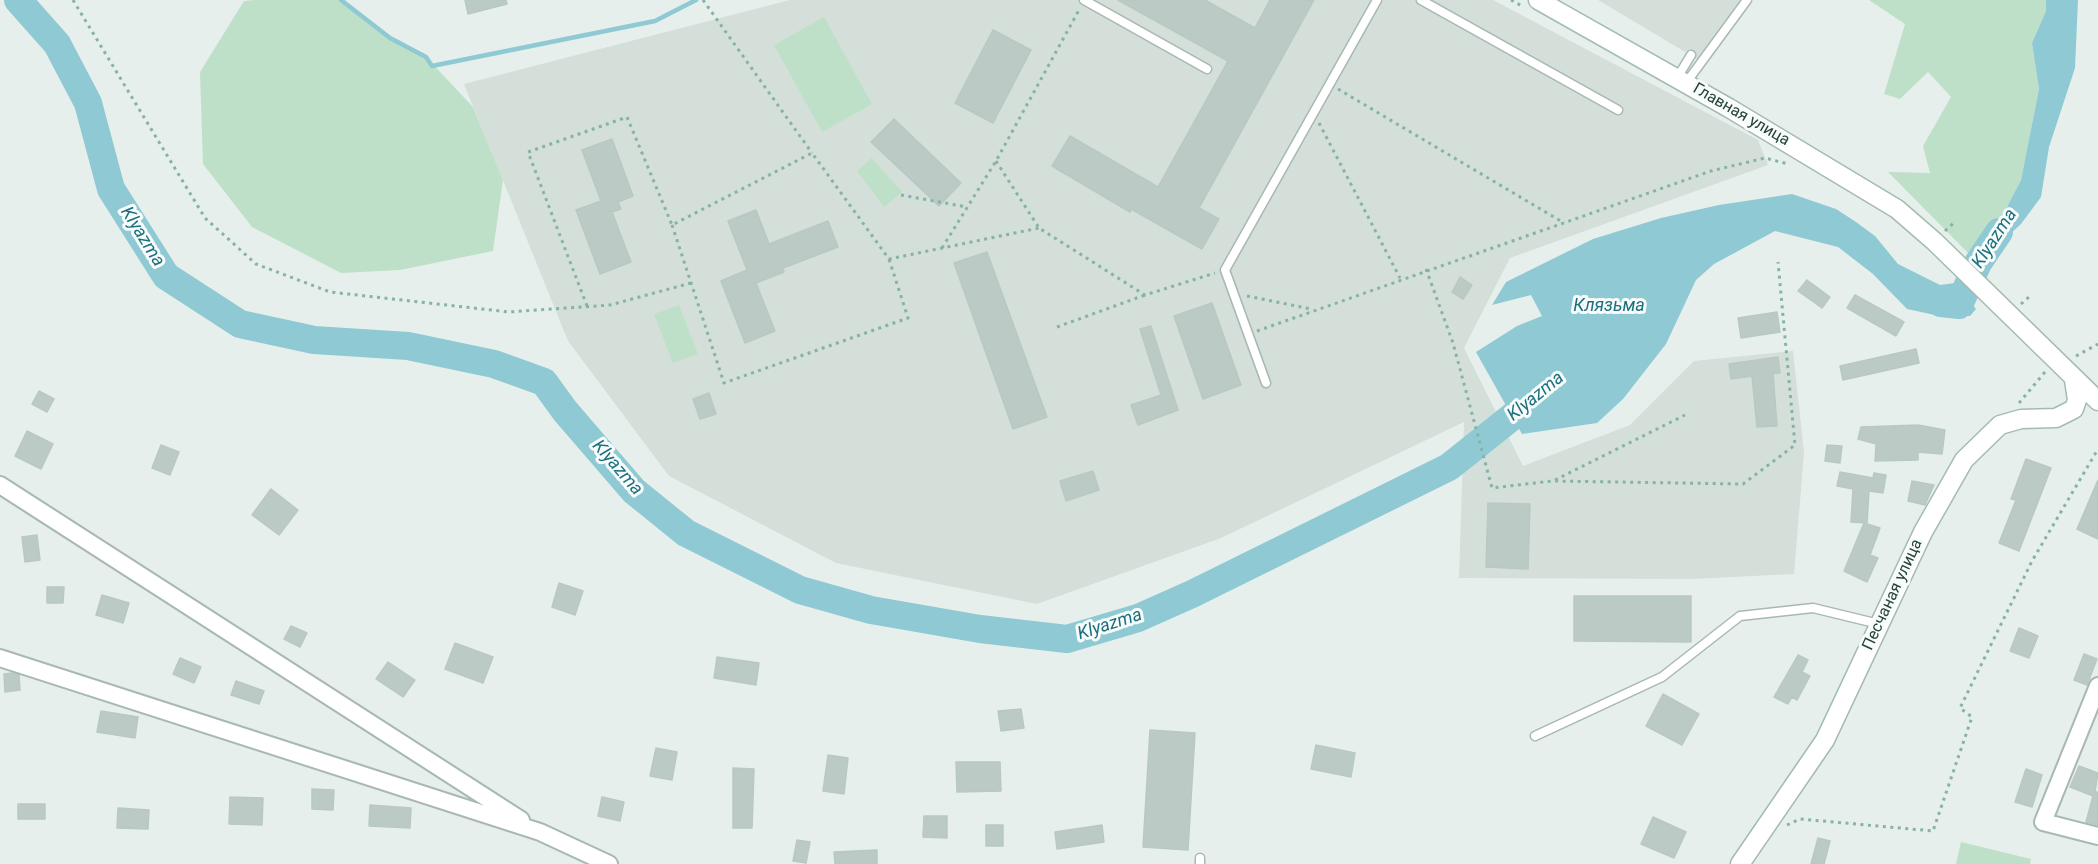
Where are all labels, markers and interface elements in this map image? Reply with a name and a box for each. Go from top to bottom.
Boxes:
street label: Главная улица [1689,80,1793,150]
water label: Klyazma [115,203,169,271]
water label: Klyazma [1968,205,2022,273]
water label: Клязьма [1573,295,1645,317]
water label: Klyazma [1503,368,1569,426]
water label: Klyazma [587,436,647,500]
street label: Песчаная улица [1859,536,1927,654]
water label: Klyazma [1075,604,1145,646]

